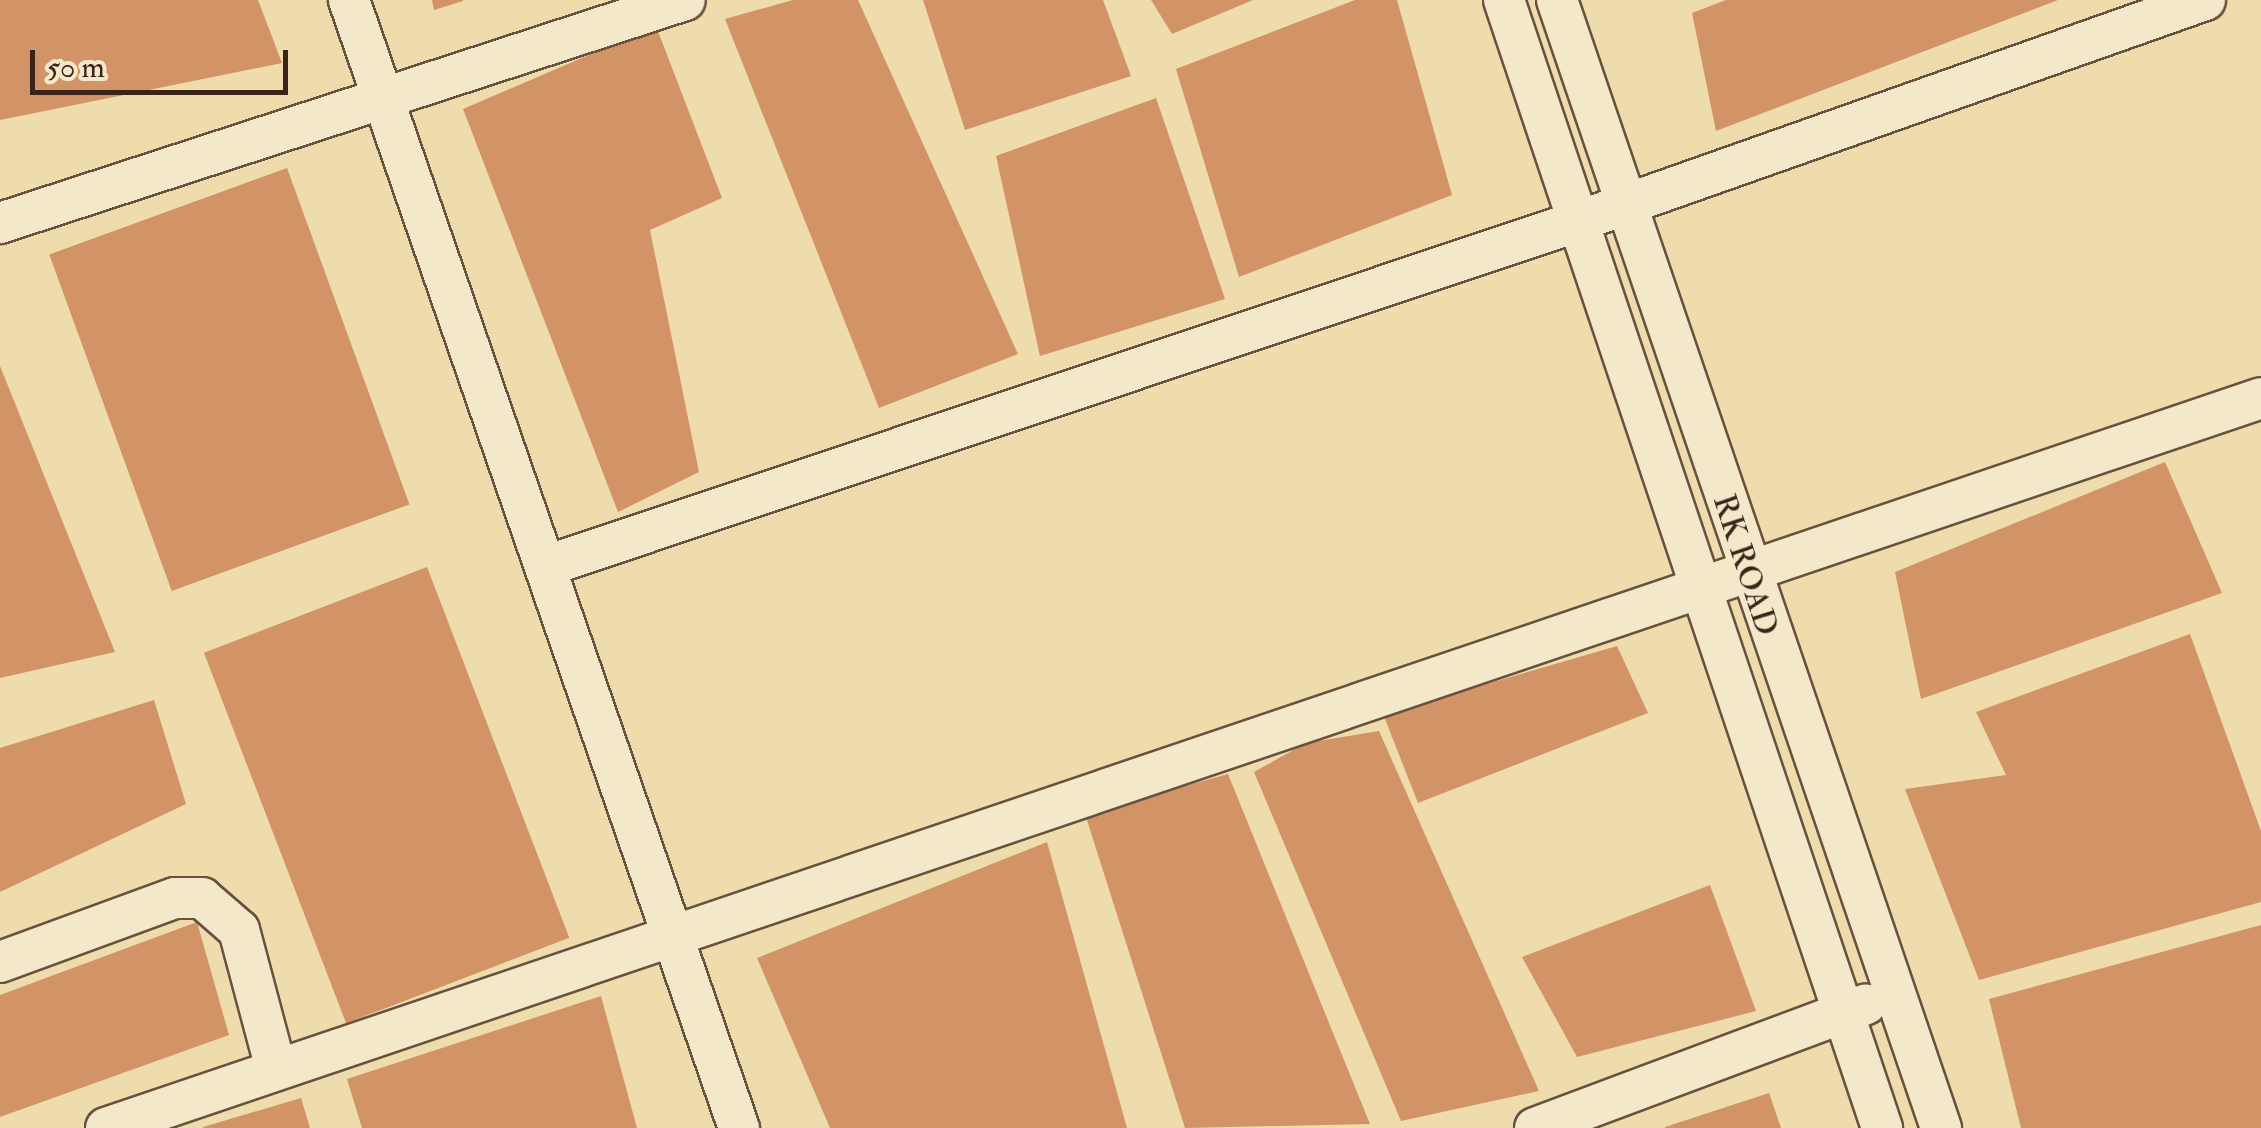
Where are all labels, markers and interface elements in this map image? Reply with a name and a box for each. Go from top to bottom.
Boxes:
scale bar [35,30,292,92]
text: 50 m [47,49,105,86]
street label: RK ROAD [1704,489,1786,641]

